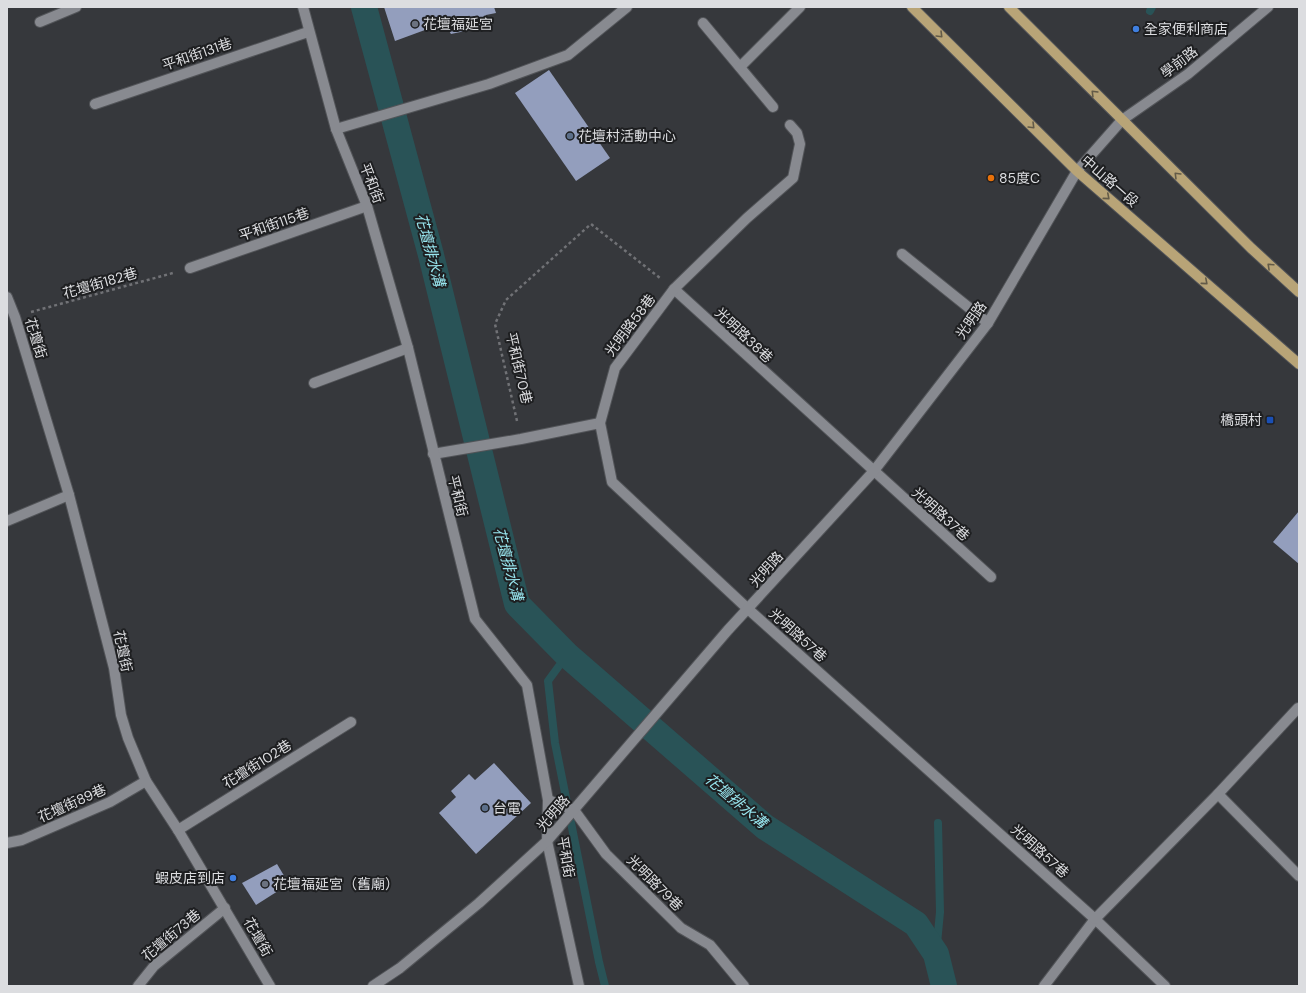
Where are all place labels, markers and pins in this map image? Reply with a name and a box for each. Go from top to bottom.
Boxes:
place label: 花壇福延宮 [423,15,493,33]
marker: 花壇福延宮 [410,19,420,29]
place label: 全家便利商店 [1144,20,1228,38]
marker: 全家便利商店 [1131,24,1141,34]
place label: 花壇村活動中心 [578,127,676,145]
marker: 花壇村活動中心 [565,131,575,141]
place label: 85度C [999,169,1040,187]
marker: 85度C [986,173,996,183]
place label: 橋頭村 [1220,411,1262,429]
marker: 橋頭村 [1265,415,1275,425]
place label: 台電 [493,799,521,817]
marker: 台電 [480,803,490,813]
place label: 蝦皮店到店 [155,869,225,887]
marker: 蝦皮店到店 [228,873,238,883]
place label: 花壇福延宮（舊廟） [273,875,399,893]
marker: 花壇福延宮（舊廟） [260,879,270,889]

